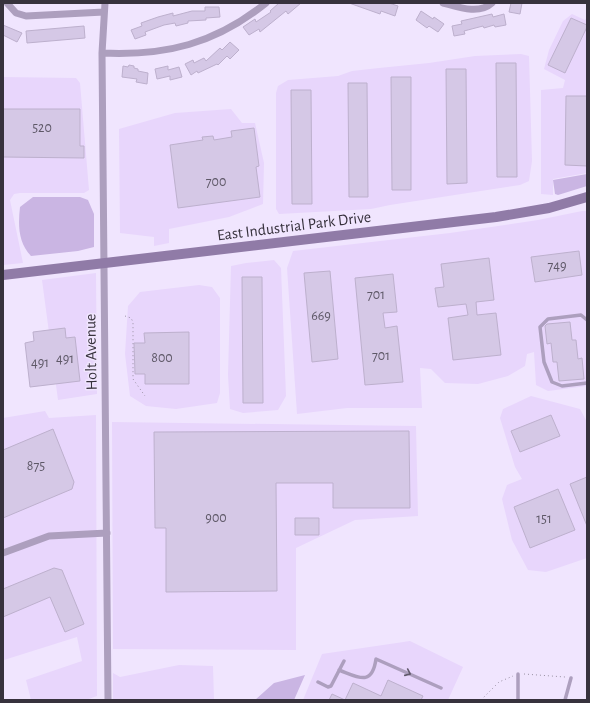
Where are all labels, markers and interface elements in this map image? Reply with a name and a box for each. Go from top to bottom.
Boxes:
house number: 520 [32,121,52,135]
house number: 700 [206,175,226,189]
street label: East Industrial Park Drive [216,209,372,243]
house number: 749 [547,259,567,273]
house number: 701 [367,288,385,302]
house number: 669 [311,309,331,323]
street label: Holt Avenue [82,313,100,391]
house number: 701 [372,349,390,363]
house number: 800 [151,351,173,365]
house number: 491 [56,352,74,366]
house number: 491 [31,356,49,370]
house number: 875 [27,459,45,473]
house number: 900 [205,511,227,525]
house number: 151 [536,512,552,526]
one-way arrow [405,669,412,677]

